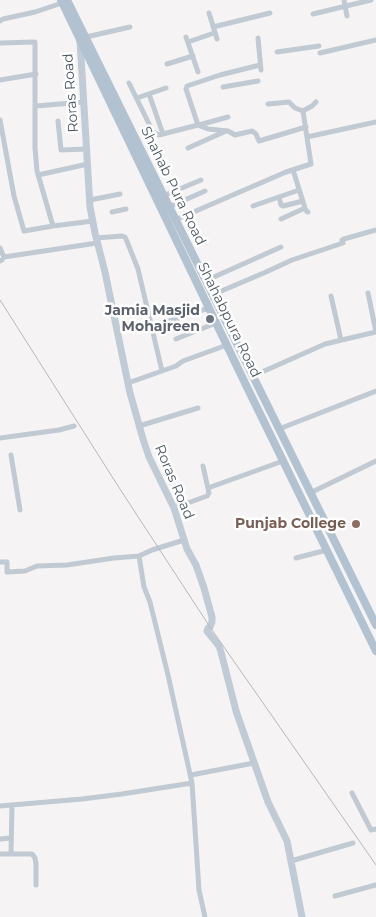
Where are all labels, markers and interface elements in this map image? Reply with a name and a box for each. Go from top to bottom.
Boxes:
street label: Roras Road [60,53,82,133]
street label: Shahab Pura Road [137,124,209,248]
street label: Shahabpura Road [194,260,264,380]
place label: Jamia Masjid Mohajreen [105,303,200,336]
marker: Jamia Masjid Mohajreen [204,313,216,325]
street label: Roras Road [151,442,197,522]
place label: Punjab College [235,516,346,532]
marker: Punjab College [350,518,362,530]

